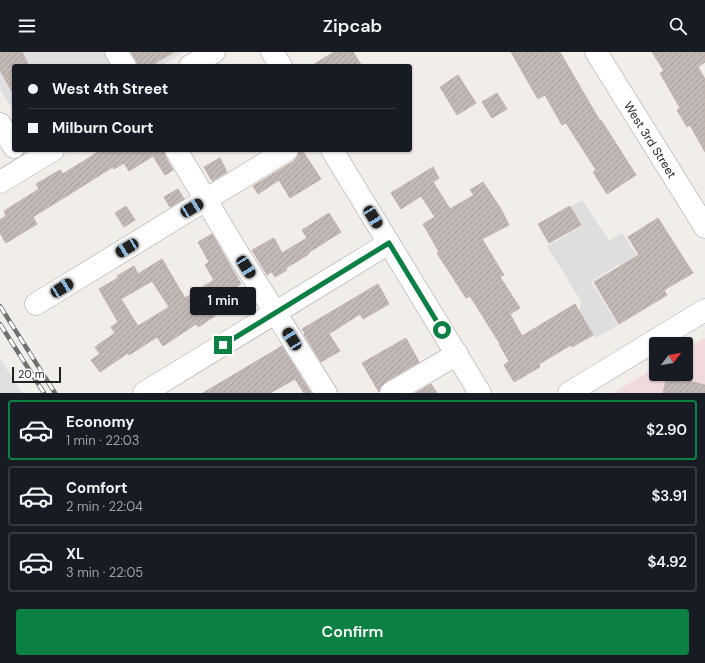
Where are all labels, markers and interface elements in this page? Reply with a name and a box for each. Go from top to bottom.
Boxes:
text: Zipcab [323,14,382,38]
icon: menu [16,15,38,37]
icon: search [667,15,689,37]
text: West 4th Street [52,79,168,99]
street label: West 3rd Street [620,99,680,182]
text: Milburn Court [52,118,153,138]
car [179,197,205,219]
car [362,204,384,230]
car [114,237,140,259]
car [234,254,258,280]
car [49,277,75,299]
callout: 1 min [190,287,256,315]
text: 1 min [207,292,239,309]
route start [433,321,451,339]
car [281,326,303,352]
route end [214,336,232,354]
north arrow [649,337,693,381]
map controls [649,337,693,381]
scale bar [12,365,61,384]
text: 20 m [18,367,44,381]
icon: car [18,412,54,448]
text: Economy [66,412,134,432]
text: $2.90 [646,420,687,440]
text: 1 min · 22:03 [66,432,139,449]
icon: car [18,478,54,514]
text: Comfort [66,478,127,498]
text: $3.91 [651,486,687,506]
text: 2 min · 22:04 [66,498,143,515]
icon: car [18,544,54,580]
text: XL [66,544,84,564]
text: $4.92 [647,552,687,572]
text: 3 min · 22:05 [66,564,143,581]
button: Confirm [16,609,689,655]

